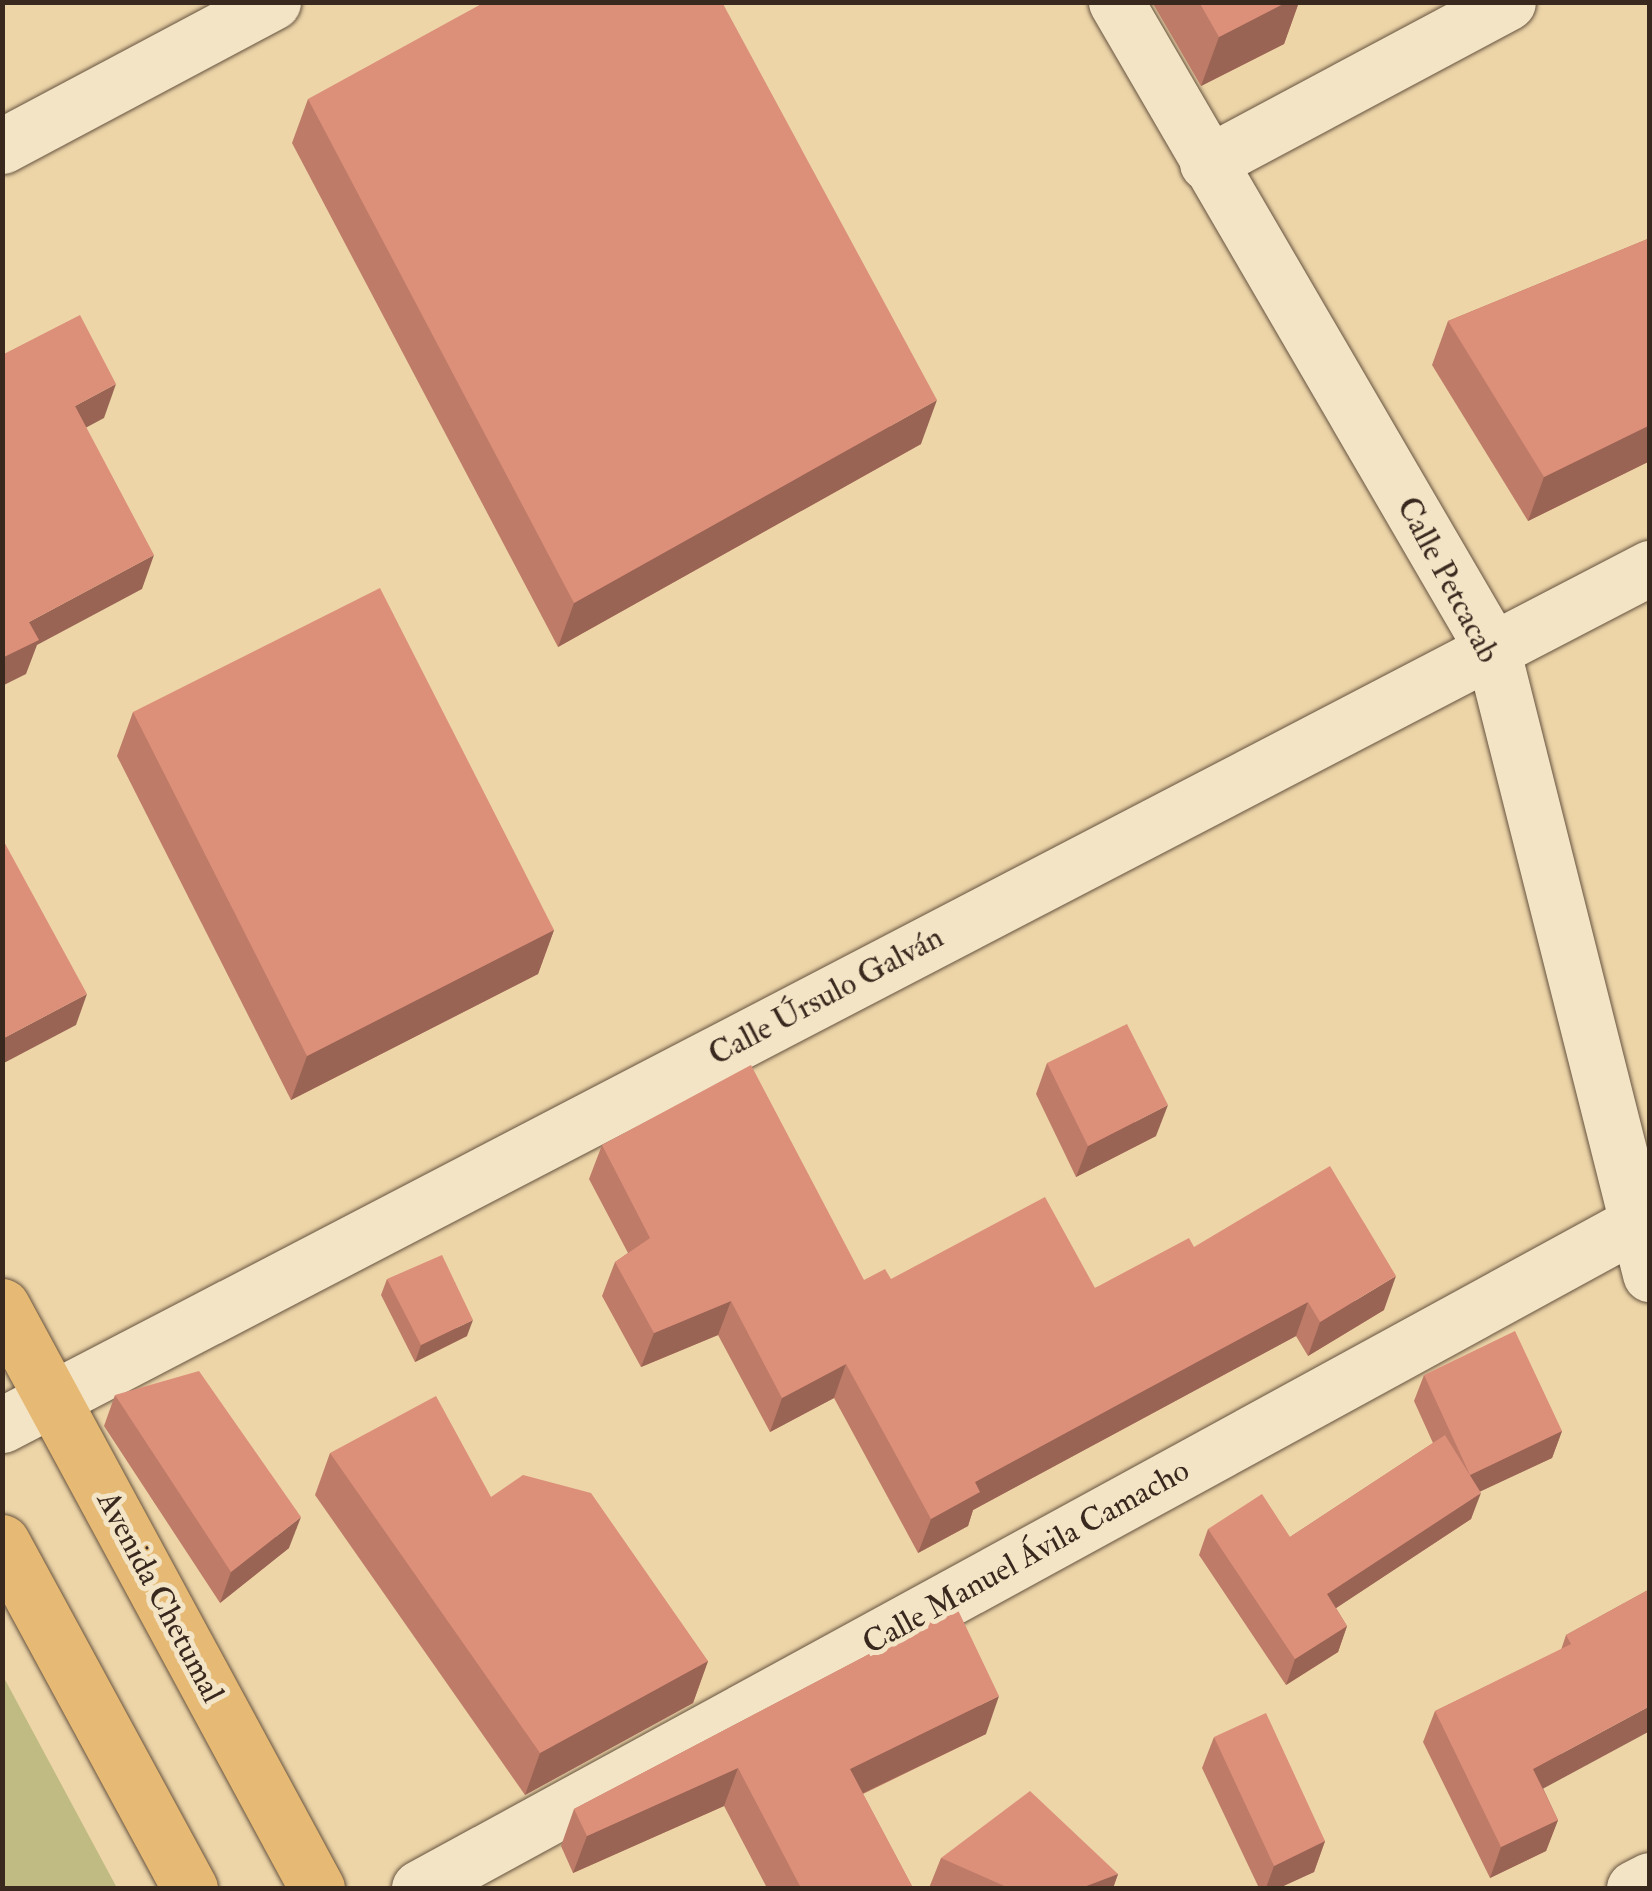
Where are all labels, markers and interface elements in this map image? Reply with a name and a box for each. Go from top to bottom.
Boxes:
street label: Calle Petcacab [1388,491,1508,669]
street label: Calle Úrsulo Galván [702,918,950,1074]
street label: Calle Manuel Ávila Camacho [856,1451,1196,1663]
street label: Avenida Chetumal [88,1485,232,1709]

